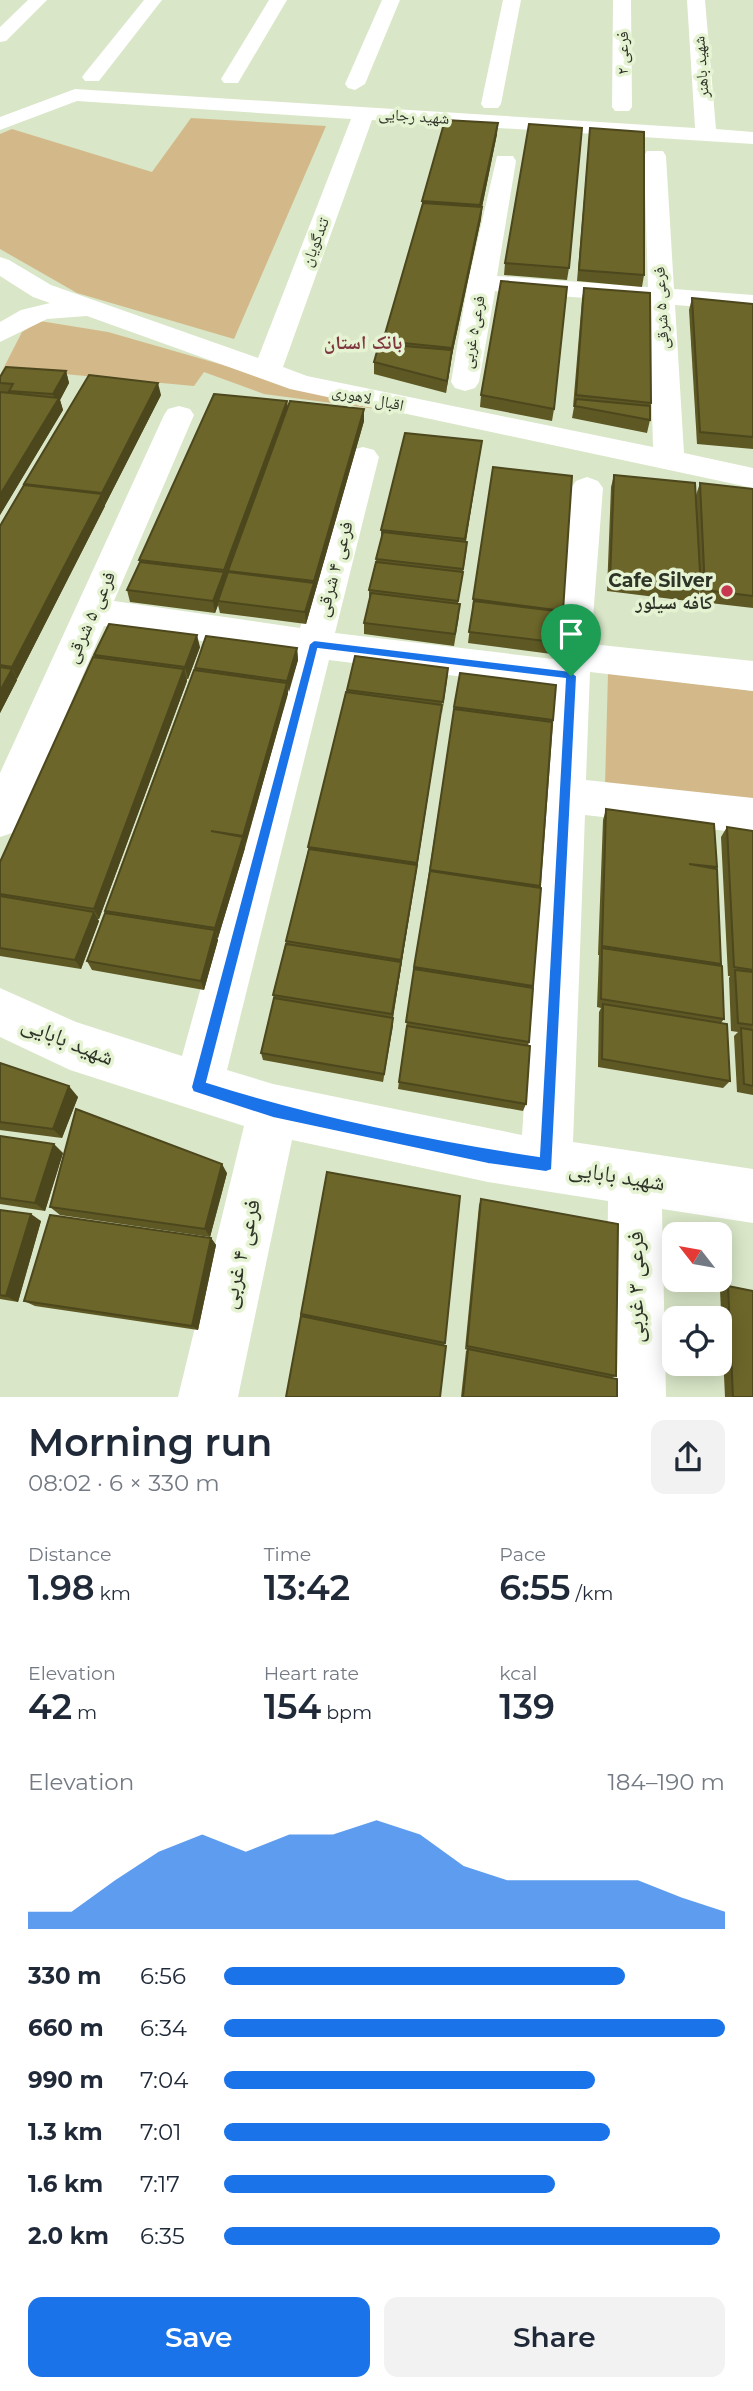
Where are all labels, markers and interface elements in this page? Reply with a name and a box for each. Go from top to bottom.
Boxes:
street label: فرعی ۲ [613,31,633,75]
street label: شهید باهنر [689,35,713,100]
street label: شهید رجایی [378,104,450,129]
street label: تندگویان [297,215,334,269]
street label: فرعی ۵ شرقی [649,266,674,350]
street label: فرعی۵ غربی [457,294,490,370]
district label: بانک استان [324,331,402,354]
street label: اقبال لاهوری [330,381,406,416]
street label: فرعی ۴ شرقی [310,519,358,619]
street label: فرعی ۵ شرقی [60,568,120,666]
place label: Cafe Silver کافه سیلور [608,569,714,614]
marker: Cafe Silver کافه سیلور [719,583,735,599]
pin [541,604,601,676]
icon: arrive [552,615,590,653]
street label: شهید بابایی [18,1009,118,1071]
street label: شهید بابایی [567,1154,667,1196]
street label: فرعی ۴ غربی [214,1196,266,1312]
north arrow [662,1222,732,1292]
map controls [662,1222,732,1376]
street label: فرعی ۳ غربی [621,1231,649,1343]
button: locate [662,1306,732,1376]
text: Morning run [28,1419,272,1466]
button: share [651,1420,725,1494]
text: 08:02 · 6 × 330 m [28,1469,220,1497]
text: Distance [28,1543,111,1566]
text: Time [264,1543,311,1566]
text: Pace [499,1543,546,1566]
text: 1.98 [28,1566,95,1609]
text: 13:42 [264,1566,350,1609]
text: 6:55 [499,1566,571,1609]
text: km [95,1582,131,1605]
text: /km [571,1582,613,1605]
text: Elevation [28,1662,116,1685]
text: Heart rate [264,1662,359,1685]
text: kcal [499,1662,537,1685]
text: 42 [28,1685,72,1728]
text: 154 [264,1685,321,1728]
text: 139 [499,1685,555,1728]
text: m [72,1701,97,1724]
text: bpm [321,1701,372,1724]
text: Elevation [28,1768,134,1796]
text: 184–190 m [608,1768,725,1796]
text: 330 m [28,1962,101,1990]
text: 6:56 [140,1962,186,1990]
text: 660 m [28,2014,104,2042]
text: 6:34 [140,2014,187,2042]
text: 990 m [28,2066,104,2094]
text: 7:04 [140,2066,188,2094]
text: 1.3 km [28,2118,103,2146]
text: 7:01 [140,2118,182,2146]
text: 1.6 km [28,2170,103,2198]
text: 7:17 [140,2170,180,2198]
text: 2.0 km [28,2222,109,2250]
text: 6:35 [140,2222,185,2250]
button: Save [28,2297,370,2377]
button: Share [384,2297,725,2377]

